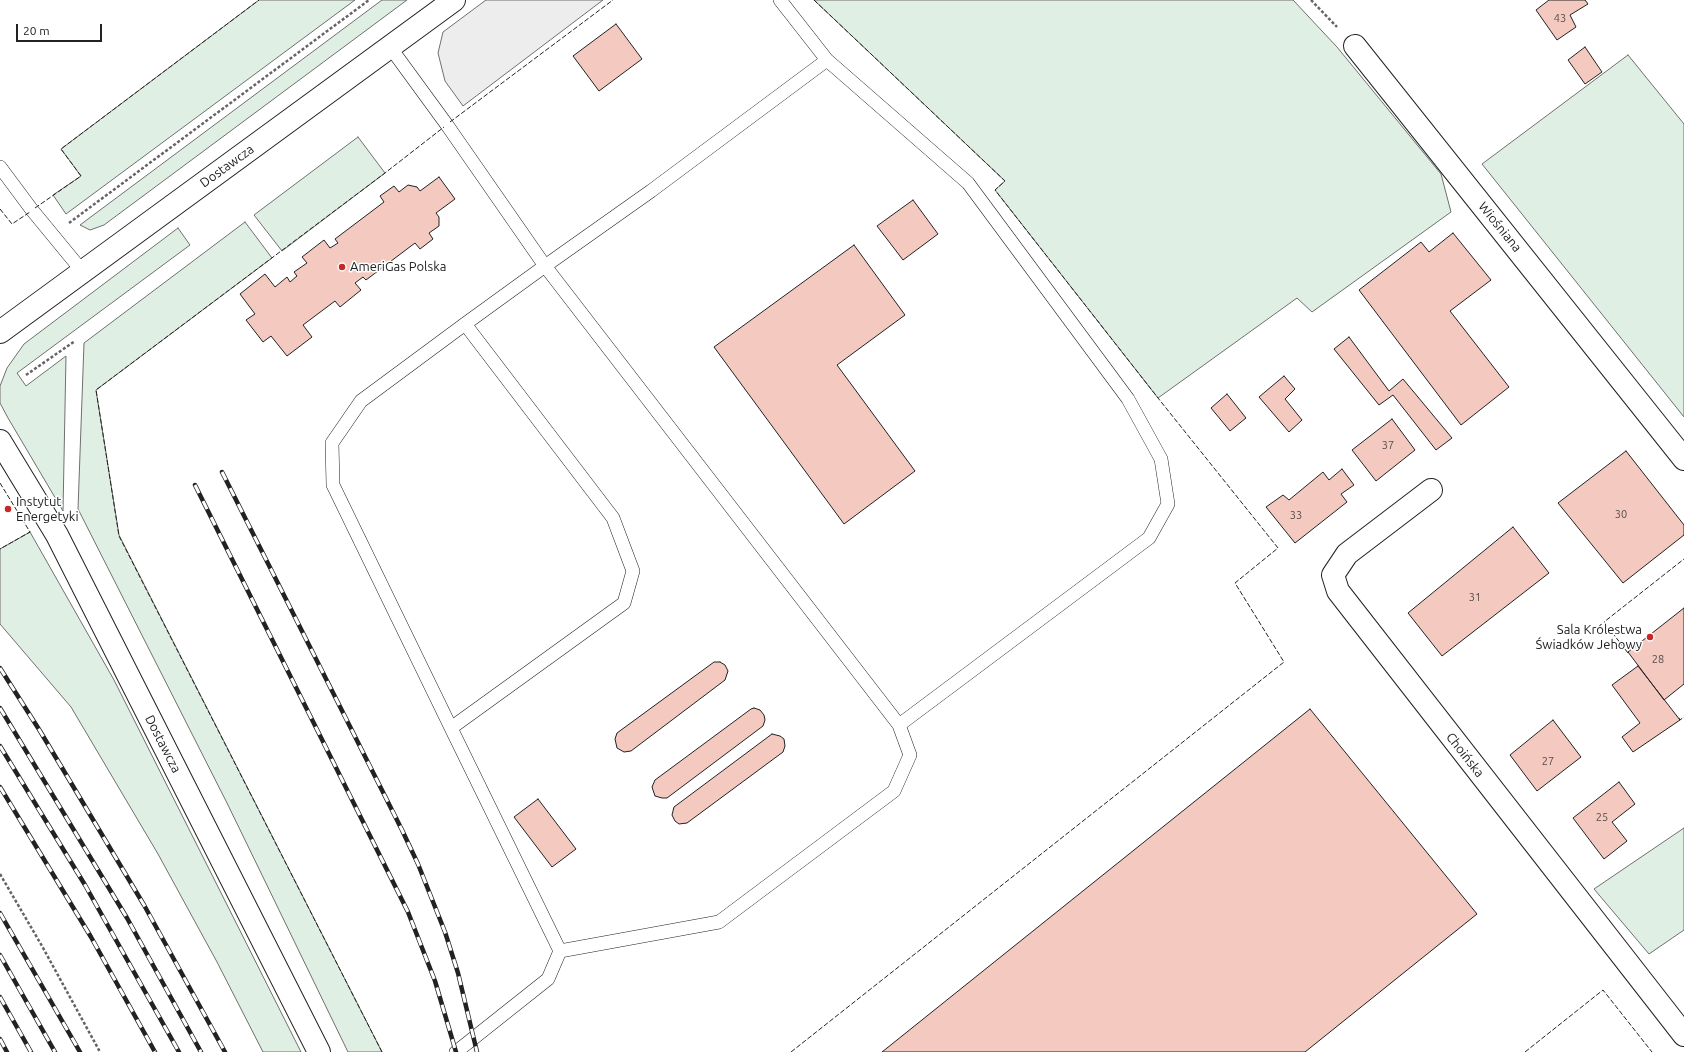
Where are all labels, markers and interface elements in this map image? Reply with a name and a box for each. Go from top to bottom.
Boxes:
house number: 43 [1554,11,1566,25]
scale bar [18,16,104,42]
text: 20 m [23,24,50,37]
street label: Dostawcza [197,141,257,191]
street label: Wiośniana [1475,199,1525,255]
place label: AmeriGas Polska [350,259,446,275]
marker: AmeriGas Polska [337,262,347,272]
house number: 37 [1382,438,1394,452]
place label: Instytut Energetyki [16,494,79,525]
marker: Instytut Energetyki [3,504,13,514]
house number: 30 [1615,507,1627,521]
house number: 33 [1290,508,1302,522]
house number: 31 [1469,590,1481,604]
place label: Sala Królestwa Świadków Jehowy [1536,622,1642,653]
marker: Sala Królestwa Świadków Jehowy [1645,632,1655,642]
house number: 28 [1652,652,1664,666]
street label: Dostawcza [142,712,184,776]
street label: Choińska [1443,730,1487,780]
house number: 27 [1542,754,1554,768]
house number: 25 [1596,810,1608,824]

